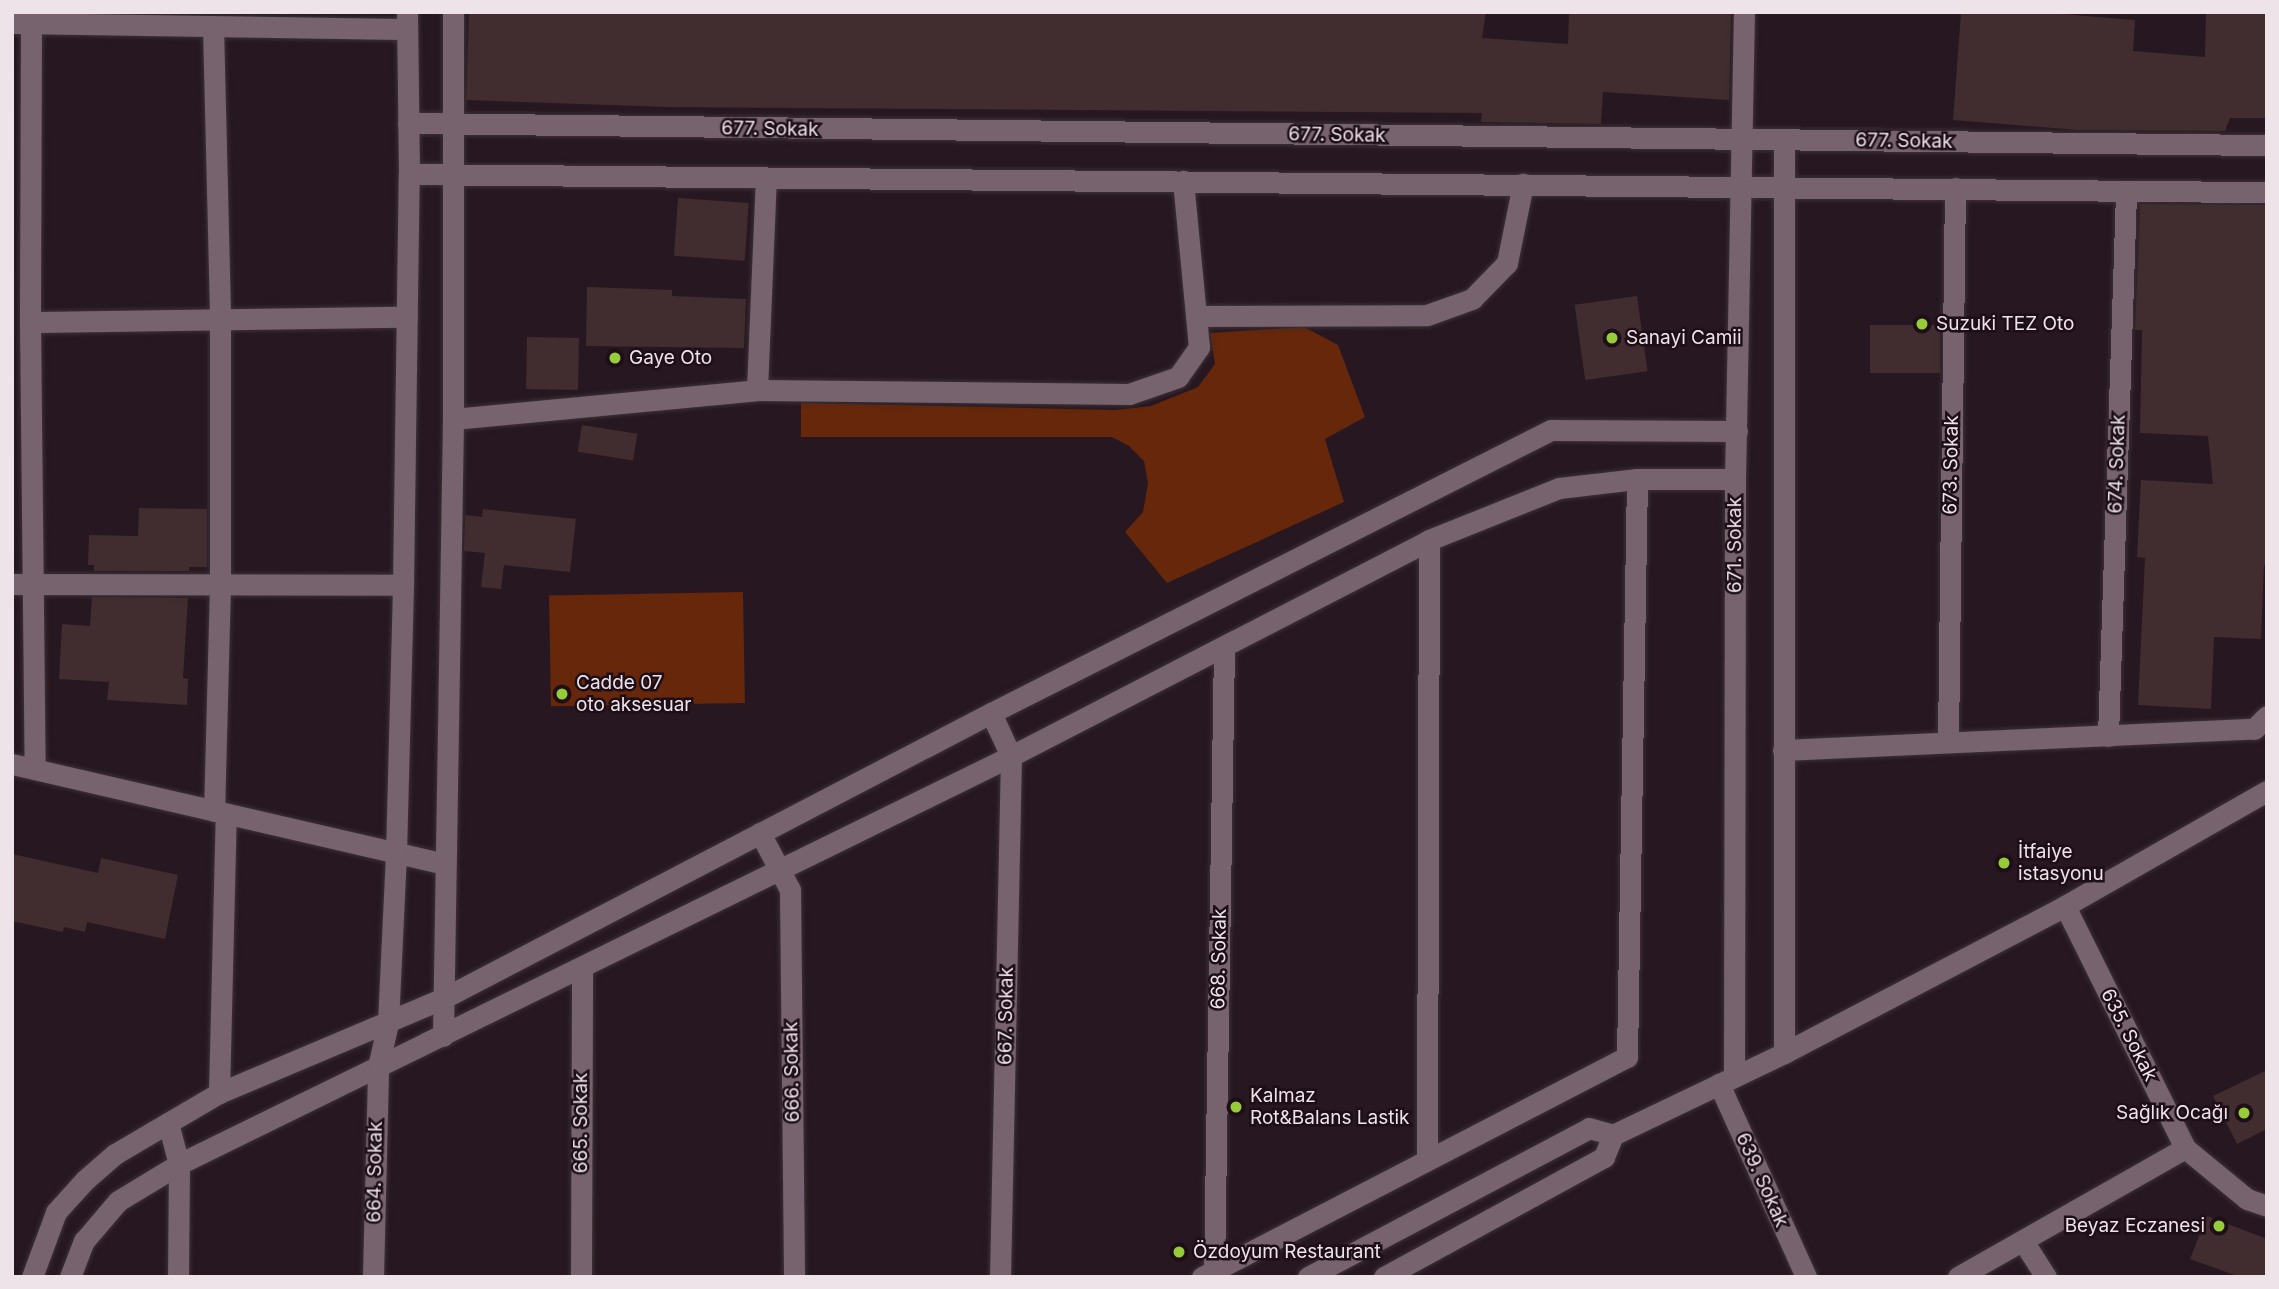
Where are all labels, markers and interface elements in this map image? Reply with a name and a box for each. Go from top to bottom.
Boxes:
street label: 677. Sokak [721,117,819,141]
street label: 677. Sokak [1288,123,1386,147]
street label: 677. Sokak [1855,129,1953,153]
place label: Suzuki TEZ Oto [1936,313,2074,335]
marker: Suzuki TEZ Oto [1914,316,1930,332]
place label: Sanayi Camii [1626,327,1741,349]
marker: Sanayi Camii [1604,330,1620,346]
place label: Gaye Oto [629,347,712,369]
marker: Gaye Oto [607,350,623,366]
street label: 674. Sokak [2104,414,2130,514]
street label: 673. Sokak [1939,415,1963,515]
street label: 671. Sokak [1724,497,1746,593]
place label: Cadde 07 oto aksesuar [576,672,691,716]
marker: Cadde 07 oto aksesuar [554,686,570,702]
place label: İtfaiye istasyonu [2018,841,2104,885]
marker: İtfaiye istasyonu [1996,855,2012,871]
street label: 668. Sokak [1207,908,1231,1010]
street label: 667. Sokak [994,967,1018,1065]
street label: 635. Sokak [2096,985,2162,1085]
street label: 666. Sokak [780,1021,804,1123]
street label: 665. Sokak [570,1073,592,1173]
place label: Kalmaz Rot&Balans Lastik [1250,1085,1409,1129]
marker: Kalmaz Rot&Balans Lastik [1228,1099,1244,1115]
place label: Sağlık Ocağı [2116,1102,2228,1124]
marker: Sağlık Ocağı [2234,1103,2254,1123]
street label: 664. Sokak [363,1121,387,1223]
street label: 639. Sokak [1731,1129,1793,1231]
place label: Beyaz Eczanesi [2065,1215,2205,1237]
marker: Beyaz Eczanesi [2211,1218,2227,1234]
place label: Özdoyum Restaurant [1193,1241,1381,1263]
marker: Özdoyum Restaurant [1171,1244,1187,1260]

